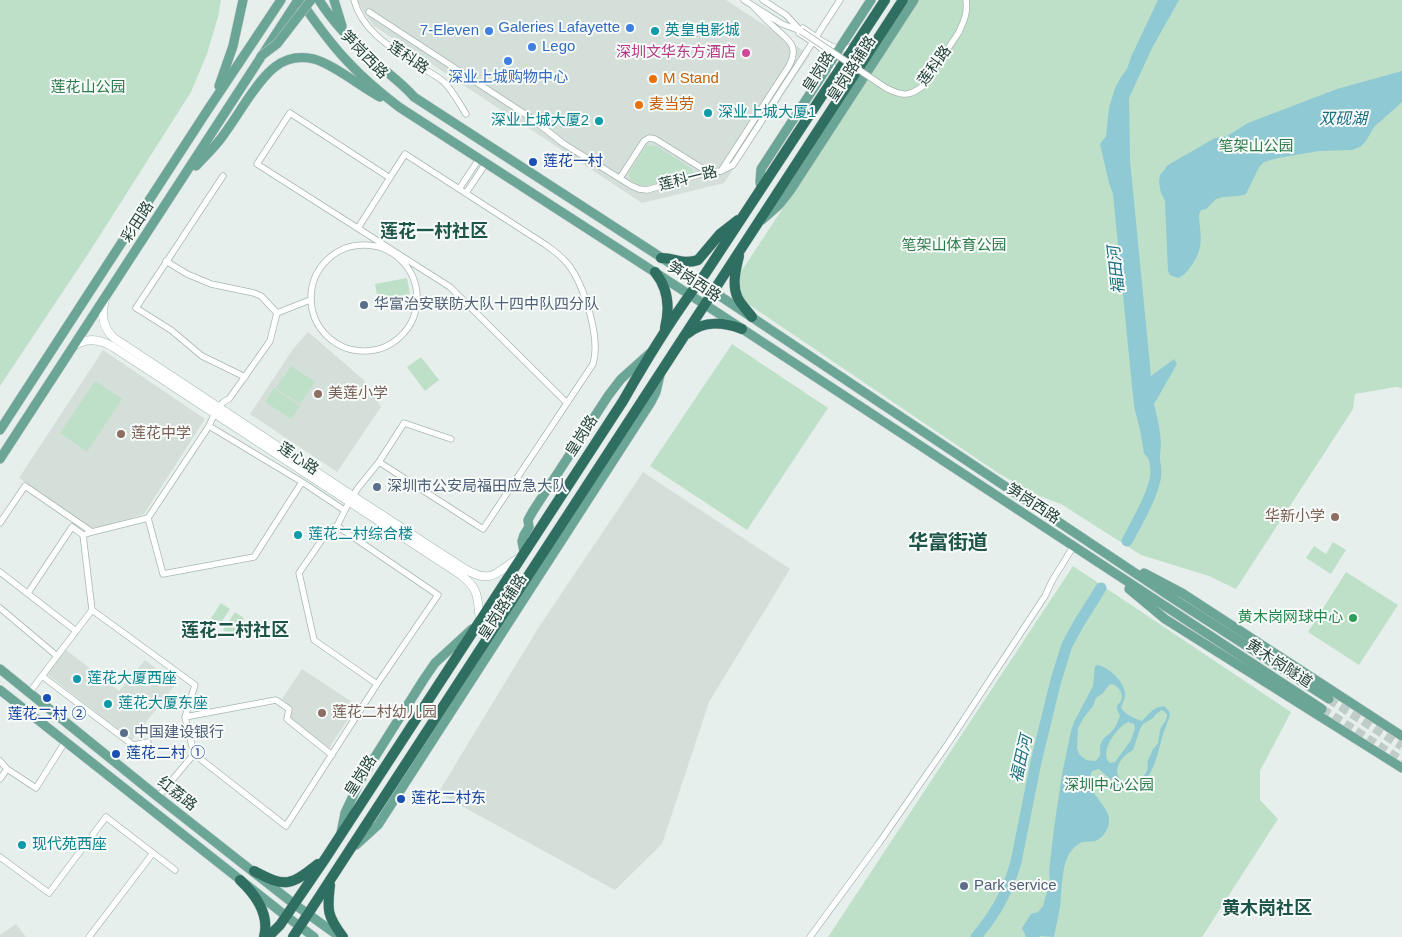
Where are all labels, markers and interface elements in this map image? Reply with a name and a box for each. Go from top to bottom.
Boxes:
place label: Galeries Lafayette [498,19,620,37]
place label: 7-Eleven [420,22,479,40]
marker: Galeries Lafayette [624,22,636,34]
place label: 英皇电影城 [665,22,740,40]
marker: 7-Eleven [483,25,495,37]
marker: 英皇电影城 [649,25,661,37]
street label: 笋岗西路 [337,27,391,83]
street label: 皇岗路辅路 [824,33,880,105]
street label: 莲科路 [384,38,432,78]
place label: Lego [542,38,575,56]
marker: Lego [526,41,538,53]
street label: 莲科路 [914,43,956,89]
place label: 深圳文华东方酒店 [616,44,736,62]
marker: 深圳文华东方酒店 [740,47,752,59]
street label: 皇岗路 [799,48,839,96]
marker: 深业上城购物中心 [502,55,514,67]
place label: 深业上城购物中心 [448,69,568,87]
place label: M Stand [663,70,719,88]
marker: M Stand [647,73,659,85]
park label: 莲花山公园 [51,79,125,97]
place label: 麦当劳 [649,96,694,114]
marker: 麦当劳 [633,99,645,111]
place label: 深业上城大厦1 [718,104,816,122]
marker: 深业上城大厦1 [702,107,714,119]
water label: 双砚湖 [1319,110,1367,130]
place label: 深业上城大厦2 [491,112,589,130]
marker: 深业上城大厦2 [593,115,605,127]
park label: 笔架山公园 [1219,138,1293,156]
place label: 莲花一村 [543,153,603,171]
marker: 莲花一村 [527,156,539,168]
street label: 莲科一路 [657,163,719,195]
street label: 彩田路 [118,198,158,246]
district label: 莲花一村社区 [380,221,488,243]
park label: 笔架山体育公园 [902,237,1006,255]
water label: 福田河 [1105,245,1129,295]
street label: 笋岗西路 [664,258,724,306]
place label: 华富治安联防大队十四中队四分队 [374,296,599,314]
marker: 华富治安联防大队十四中队四分队 [358,299,370,311]
place label: 美莲小学 [328,385,388,403]
marker: 美莲小学 [312,388,324,400]
street label: 皇岗路 [562,412,602,460]
place label: 莲花中学 [131,425,191,443]
marker: 莲花中学 [115,428,127,440]
street label: 莲心路 [274,439,322,479]
place label: 深圳市公安局福田应急大队 [387,478,567,496]
street label: 笋岗西路 [1003,480,1063,528]
marker: 深圳市公安局福田应急大队 [371,481,383,493]
place label: 华新小学 [1265,508,1325,526]
marker: 华新小学 [1329,511,1341,523]
place label: 莲花二村综合楼 [308,526,413,544]
marker: 莲花二村综合楼 [292,529,304,541]
district label: 华富街道 [908,531,988,555]
street label: 皇岗路辅路 [475,571,531,643]
place label: 黄木岗网球中心 [1238,609,1343,627]
marker: 黄木岗网球中心 [1347,612,1359,624]
district label: 莲花二村社区 [181,620,289,642]
street label: 黄木岗隧道 [1243,636,1315,692]
place label: 莲花大厦西座 [87,670,177,688]
marker: 莲花大厦西座 [71,673,83,685]
marker: 莲花二村 ② [41,692,53,704]
place label: 莲花大厦东座 [118,695,208,713]
marker: 莲花大厦东座 [102,698,114,710]
place label: 莲花二村幼儿园 [332,704,437,722]
place label: 莲花二村 ② [7,706,87,724]
marker: 莲花二村幼儿园 [316,707,328,719]
place label: 中国建设银行 [134,724,224,742]
marker: 中国建设银行 [118,727,130,739]
water label: 福田河 [1007,733,1037,785]
place label: 莲花二村 ① [126,745,205,763]
marker: 莲花二村 ① [110,748,122,760]
street label: 皇岗路 [341,752,381,800]
street label: 红荔路 [154,773,200,815]
park label: 深圳中心公园 [1064,777,1154,795]
place label: 莲花二村东 [411,790,486,808]
marker: 莲花二村东 [395,793,407,805]
place label: 现代苑西座 [32,836,107,854]
marker: 现代苑西座 [16,839,28,851]
place label: Park service [974,877,1057,895]
marker: Park service [958,880,970,892]
district label: 黄木岗社区 [1222,898,1312,920]

